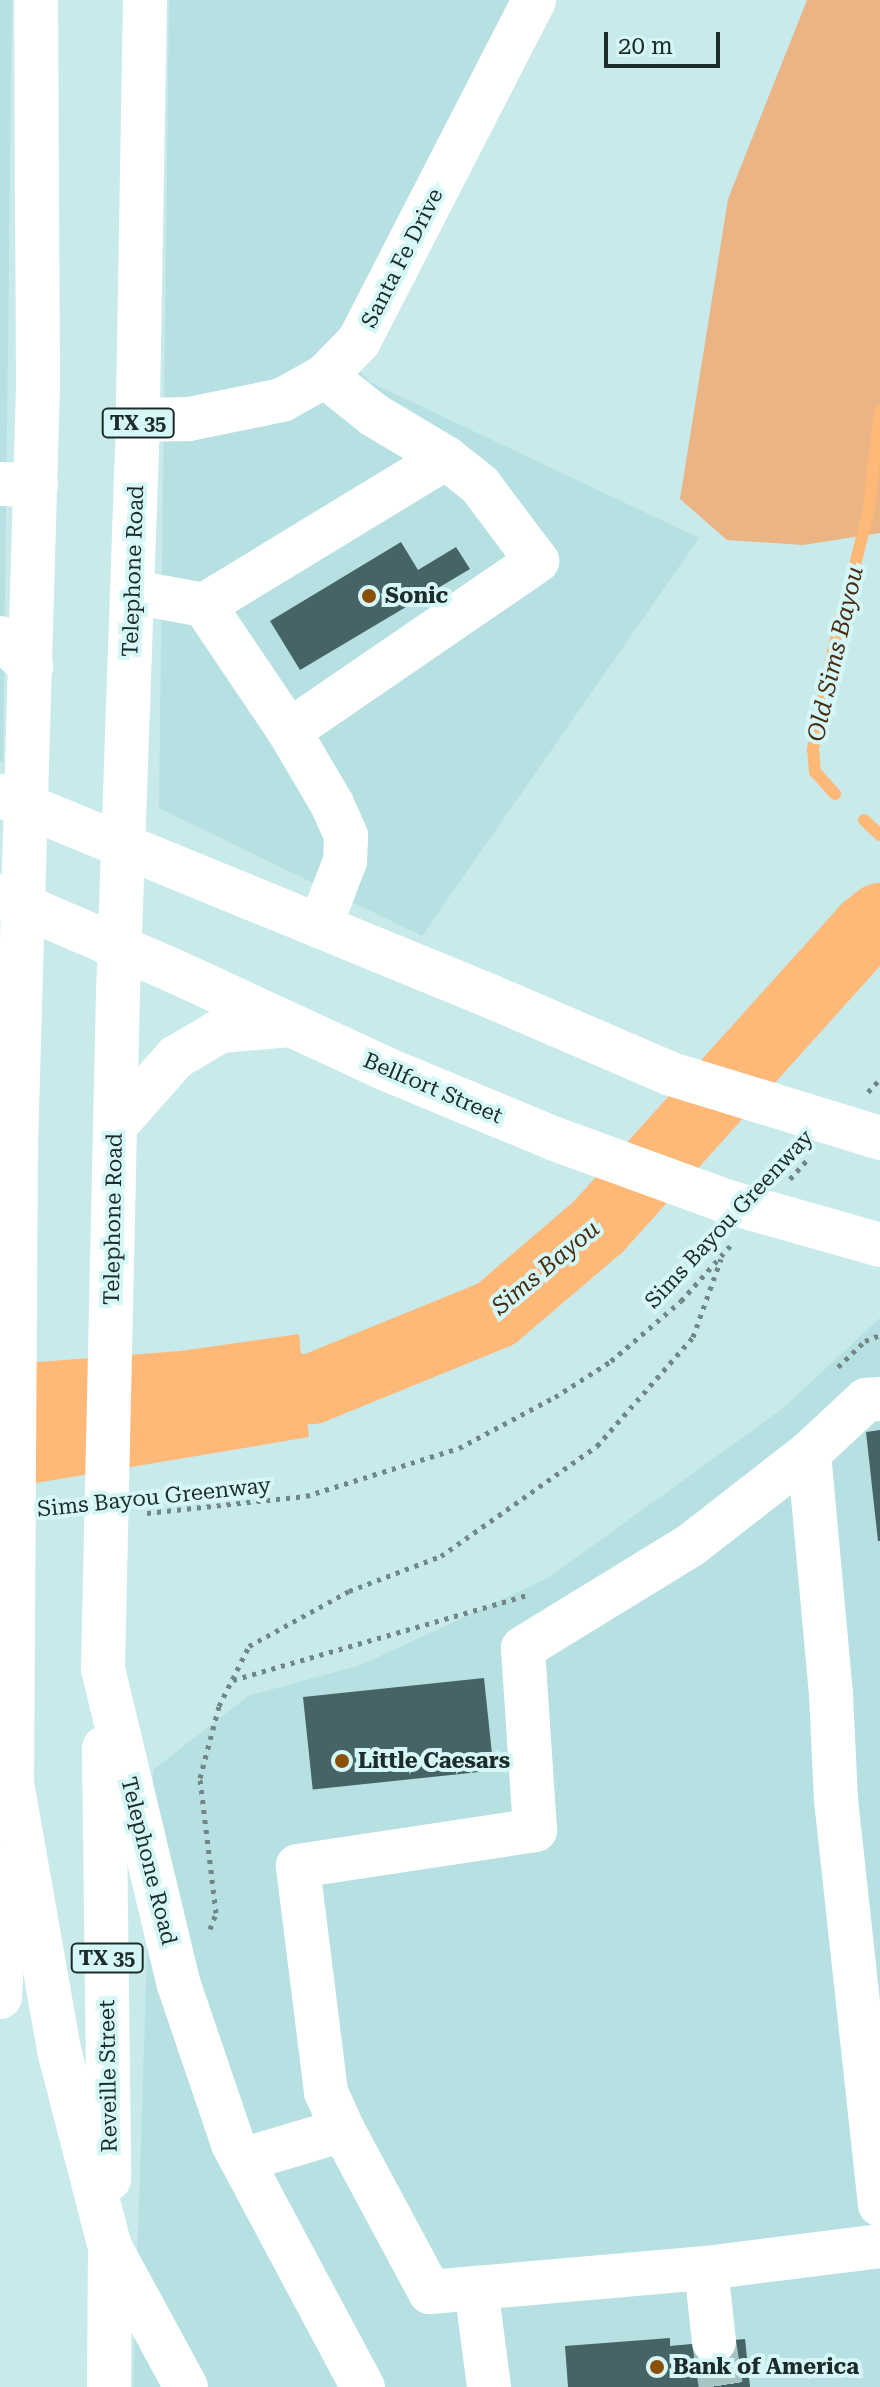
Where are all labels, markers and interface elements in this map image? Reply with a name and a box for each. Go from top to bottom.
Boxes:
scale bar [608,16,724,66]
text: 20 m [618,32,673,60]
street label: Santa Fe Drive [356,184,448,332]
road number: TX 35 [100,407,176,439]
street label: Telephone Road [117,485,149,657]
water label: Old Sims Bayou [802,564,870,744]
place label: Sonic [385,583,448,609]
marker: Sonic [360,587,378,605]
street label: Bellfort Street [359,1047,507,1129]
street label: Sims Bayou Greenway [639,1124,819,1314]
street label: Telephone Road [98,1133,128,1305]
water label: Sims Bayou [486,1215,606,1321]
street label: Sims Bayou Greenway [36,1472,272,1522]
place label: Little Caesars [358,1748,510,1774]
marker: Little Caesars [333,1752,351,1770]
street label: Telephone Road [115,1774,183,1948]
road number: TX 35 [69,1942,145,1974]
street label: Reveille Street [93,2000,123,2152]
place label: Bank of America [673,2354,859,2380]
marker: Bank of America [648,2358,666,2376]

